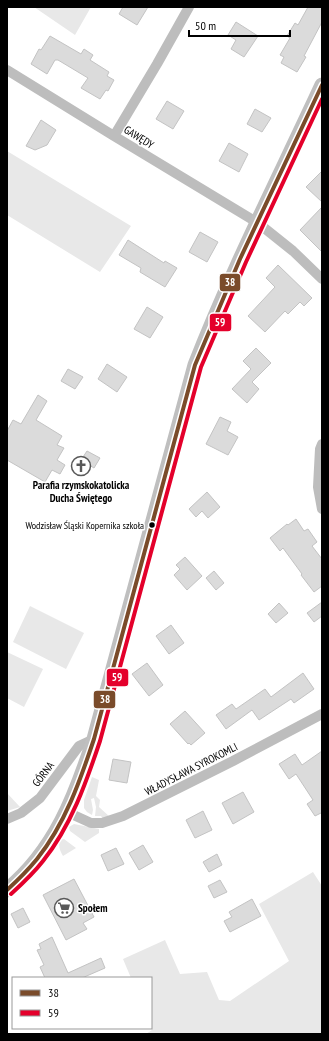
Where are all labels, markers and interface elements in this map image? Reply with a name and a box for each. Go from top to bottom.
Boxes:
scale bar [189,12,290,38]
text: 50 m [195,18,216,33]
street label: GAWĘDY [121,122,157,152]
line badge: 38 [219,273,241,292]
text: 38 [225,275,235,289]
line badge: 59 [209,313,232,332]
text: 59 [215,315,225,329]
church icon: Parafia rzymskokatolicka Ducha Świętego [70,455,92,477]
place label: Parafia rzymskokatolicka Ducha Świętego [33,478,130,505]
place label: Wodzisław Śląski Kopernika szkoła [25,519,144,532]
marker: Wodzisław Śląski Kopernika szkoła [147,520,157,530]
line badge: 59 [106,668,129,687]
text: 59 [112,670,122,684]
line badge: 38 [93,690,116,709]
text: 38 [100,692,110,706]
street label: WŁADYSŁAWA SYROKOMLI [142,740,240,798]
street label: GÓRNA [29,758,57,789]
supermarket icon: Społem [53,897,75,919]
place label: Społem [78,901,108,915]
legend [12,977,152,1029]
text: 38 [48,985,59,1000]
text: 59 [48,1005,59,1020]

